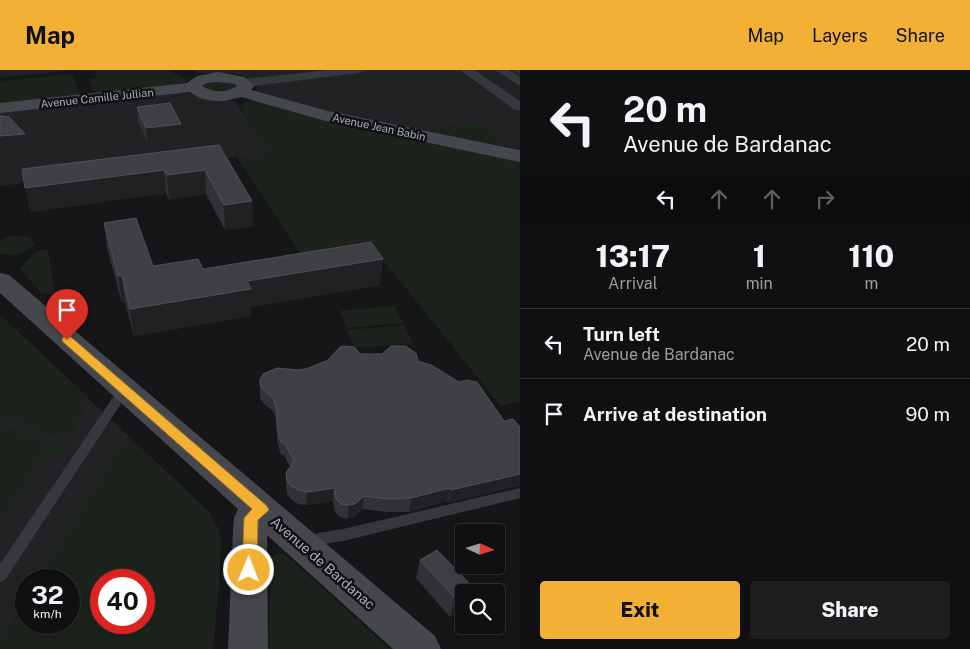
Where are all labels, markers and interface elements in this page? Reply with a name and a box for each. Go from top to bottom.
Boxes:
text: Map [25,21,75,49]
text: Map [748,25,784,46]
text: Layers [812,25,868,46]
text: Share [896,25,945,46]
street label: Avenue Camille Jullian [40,86,154,110]
text: 20 m [623,89,707,130]
icon: left [540,90,605,155]
street label: Avenue Jean Babin [331,111,427,143]
text: Avenue de Bardanac [623,131,832,157]
icon: left [652,185,680,213]
icon: ahead [705,185,733,213]
icon: ahead [758,185,786,213]
icon: right [811,185,839,213]
text: 13:17 [596,238,670,274]
text: 1 [753,238,766,274]
text: 110 [848,238,894,274]
text: Arrival [608,274,658,293]
text: min [746,274,773,293]
text: m [864,274,878,293]
pin [46,289,88,340]
icon: arrive [53,296,81,324]
text: Turn left [583,323,660,345]
icon: left [540,330,568,358]
text: 20 m [906,333,950,355]
text: Avenue de Bardanac [583,345,735,364]
icon: arrive [540,400,568,428]
text: Arrive at destination [583,403,767,425]
text: 90 m [906,403,950,425]
street label: Avenue de Bardanac [268,513,378,613]
north arrow [455,524,505,574]
map controls [455,524,505,634]
position arrow [222,543,274,595]
speed limit sign: 40 [90,569,155,634]
text: 32 [31,580,64,610]
button: Exit [540,581,740,639]
button: Share [750,581,950,639]
button: search [455,584,505,634]
text: km/h [33,607,62,621]

